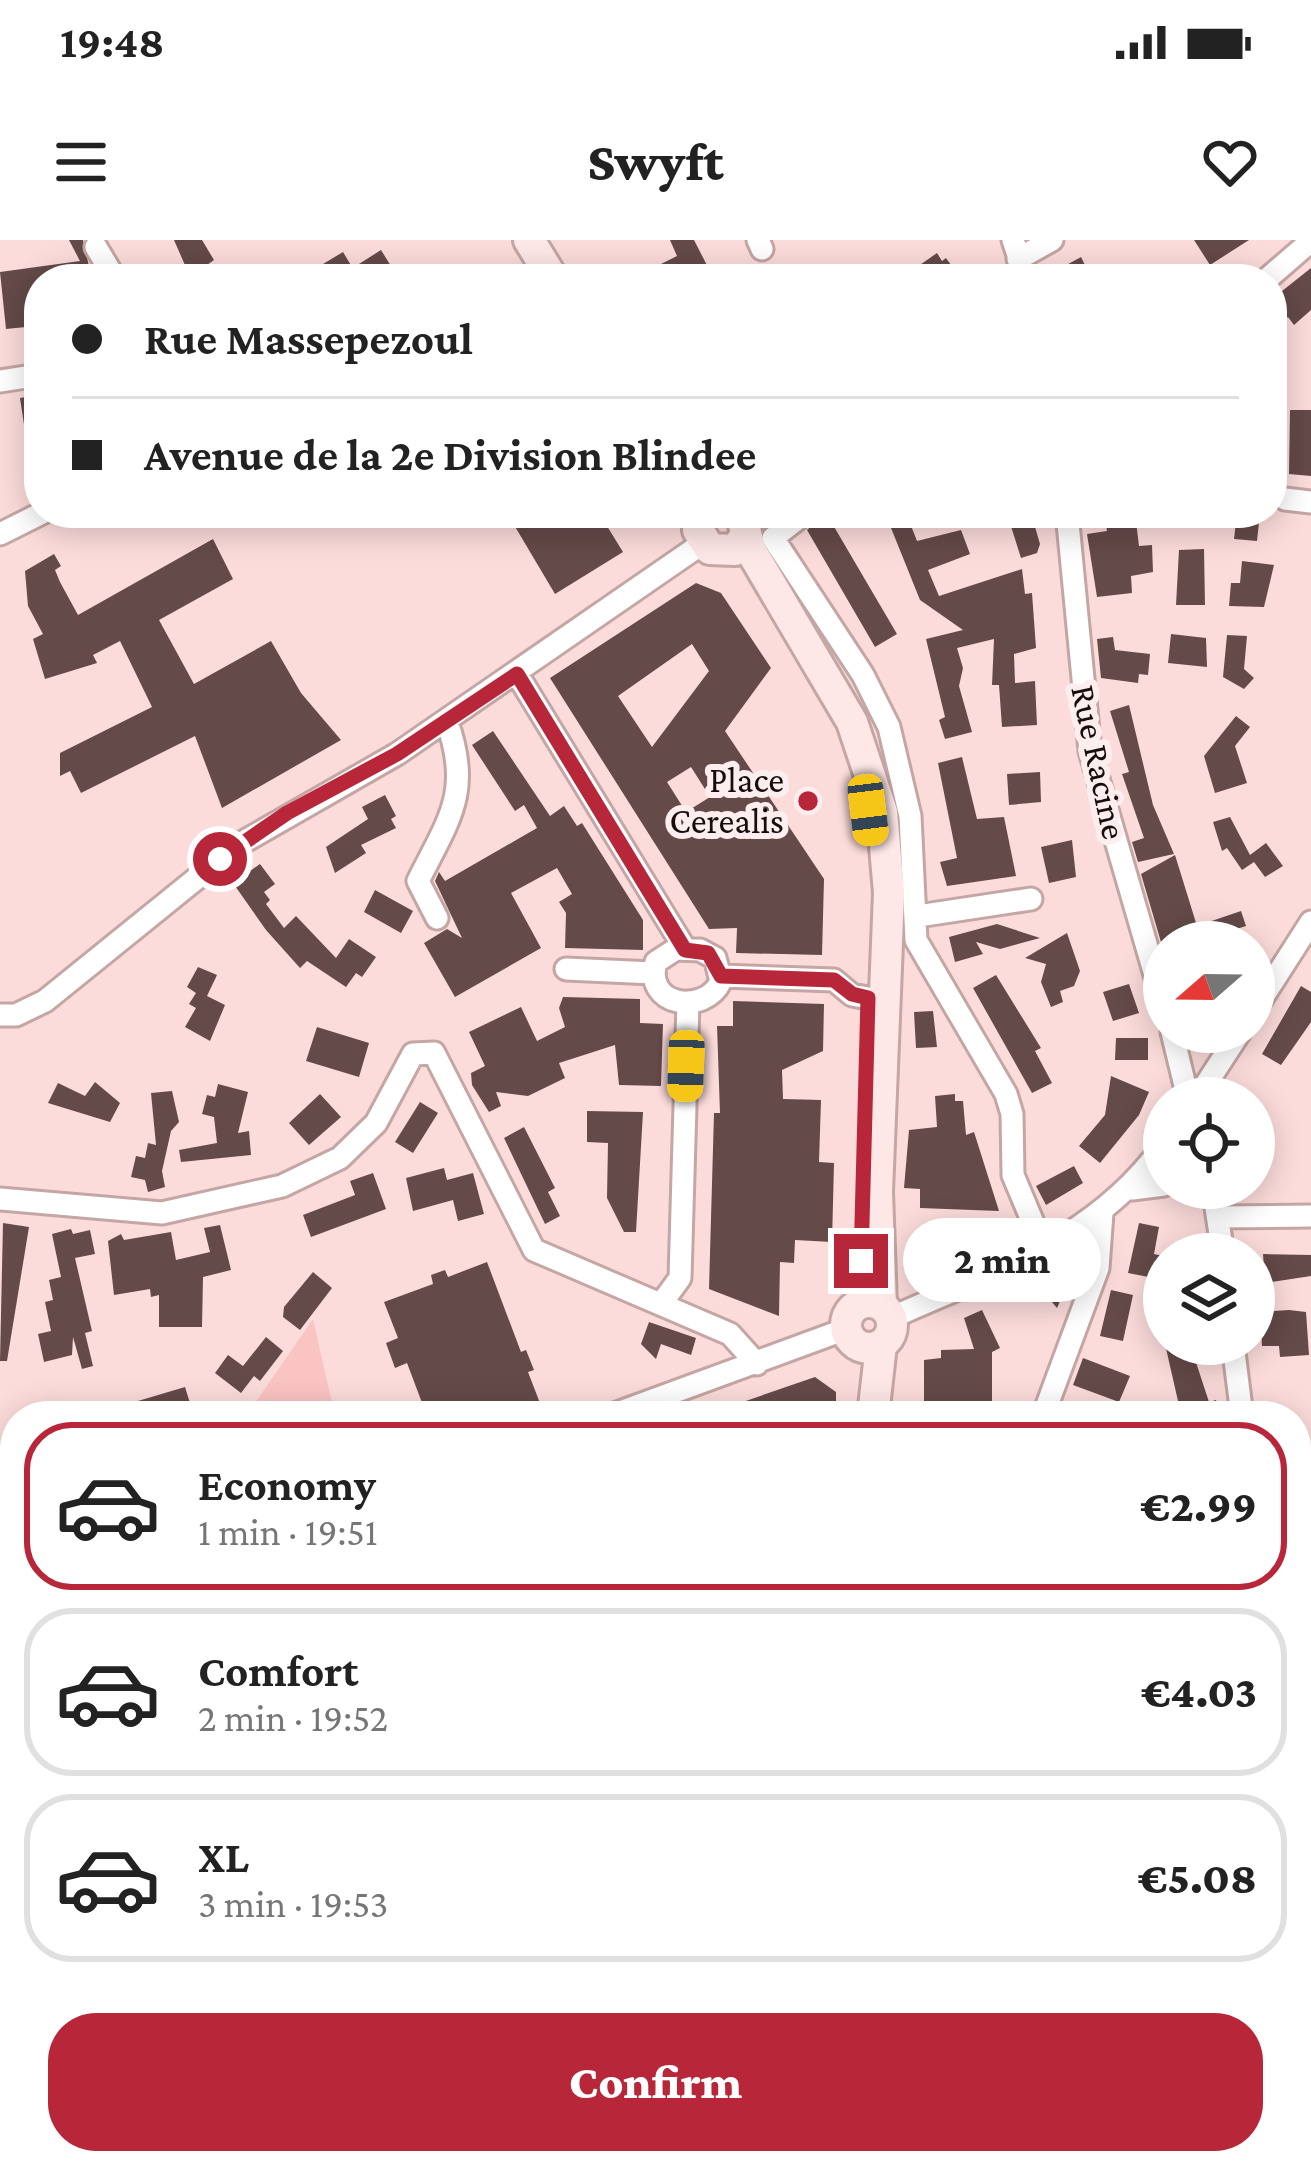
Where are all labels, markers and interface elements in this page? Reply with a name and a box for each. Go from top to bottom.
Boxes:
text: 19:48 [60,17,164,67]
icon: menu [48,129,114,195]
icon: heart [1197,129,1263,195]
text: Swyft [587,132,724,192]
text: Rue Massepezoul [144,314,473,364]
text: Avenue de la 2e Division Blindee [144,430,757,480]
street label: Rue Racine [1063,681,1135,843]
place label: Place Cerealis [670,760,784,841]
car [846,772,890,848]
marker: Place Cerealis [795,788,821,814]
route start [193,832,247,886]
north arrow [1143,921,1275,1053]
map controls [1143,921,1275,1365]
car [667,1029,705,1103]
button: locate [1143,1077,1275,1209]
callout: 2 min [903,1219,1101,1303]
button: layers [1143,1233,1275,1365]
route end [834,1234,888,1288]
text: 2 min [954,1238,1050,1281]
icon: car [54,1452,162,1560]
text: Economy [198,1460,376,1510]
text: €2.99 [1140,1481,1257,1531]
text: 1 min · 19:51 [198,1510,378,1553]
icon: car [54,1638,162,1746]
text: Comfort [198,1646,359,1696]
text: €4.03 [1141,1667,1257,1717]
text: 2 min · 19:52 [198,1696,388,1739]
icon: car [54,1824,162,1932]
text: XL [198,1832,249,1882]
text: €5.08 [1138,1853,1257,1903]
text: 3 min · 19:53 [198,1882,388,1925]
button: Confirm [48,2013,1263,2151]

